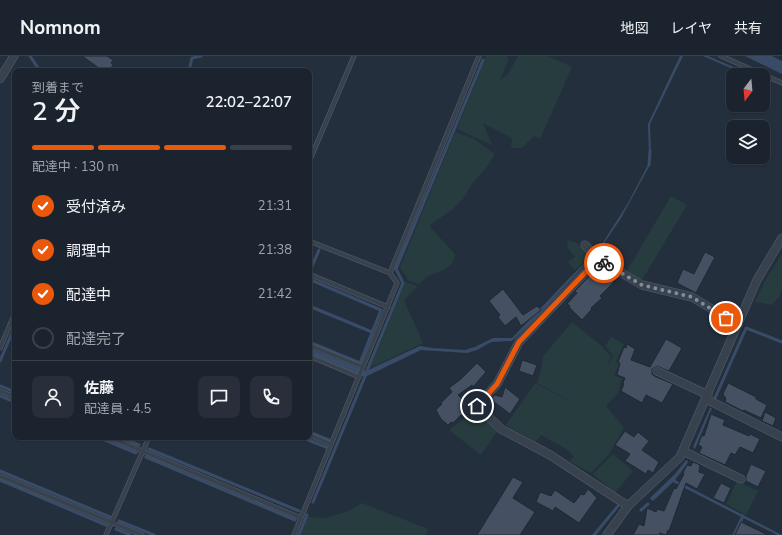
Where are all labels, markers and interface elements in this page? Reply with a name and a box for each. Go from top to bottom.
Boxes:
text: Nomnom [20,15,101,41]
text: 地図 [620,19,648,38]
text: レイヤ [670,19,712,38]
text: 共有 [734,19,762,38]
north arrow [726,68,770,112]
map controls [726,68,770,164]
text: 到着まで [32,79,84,97]
text: 22:02–22:07 [205,92,292,112]
text: 2 分 [32,94,80,129]
button: layers [726,120,770,164]
text: 配達中 · 130 m [32,158,119,176]
icon: check [32,195,54,217]
text: 受付済み [66,197,126,217]
text: 21:31 [258,197,292,215]
icon: check [32,239,54,261]
text: 調理中 [66,241,111,261]
text: 21:38 [258,241,292,259]
courier [584,243,624,283]
icon: bike [593,252,615,274]
icon: check [32,283,54,305]
text: 配達中 [66,285,111,305]
text: 21:42 [258,285,292,303]
pin [709,301,743,335]
icon: bag [715,307,737,329]
text: 配達完了 [66,329,126,349]
button: person [32,376,74,418]
button: chat [198,376,240,418]
button: phone [250,376,292,418]
text: 佐藤 [84,378,114,398]
pin [460,389,494,423]
icon: home [466,395,488,417]
text: 配達員 · 4.5 [84,400,151,418]

